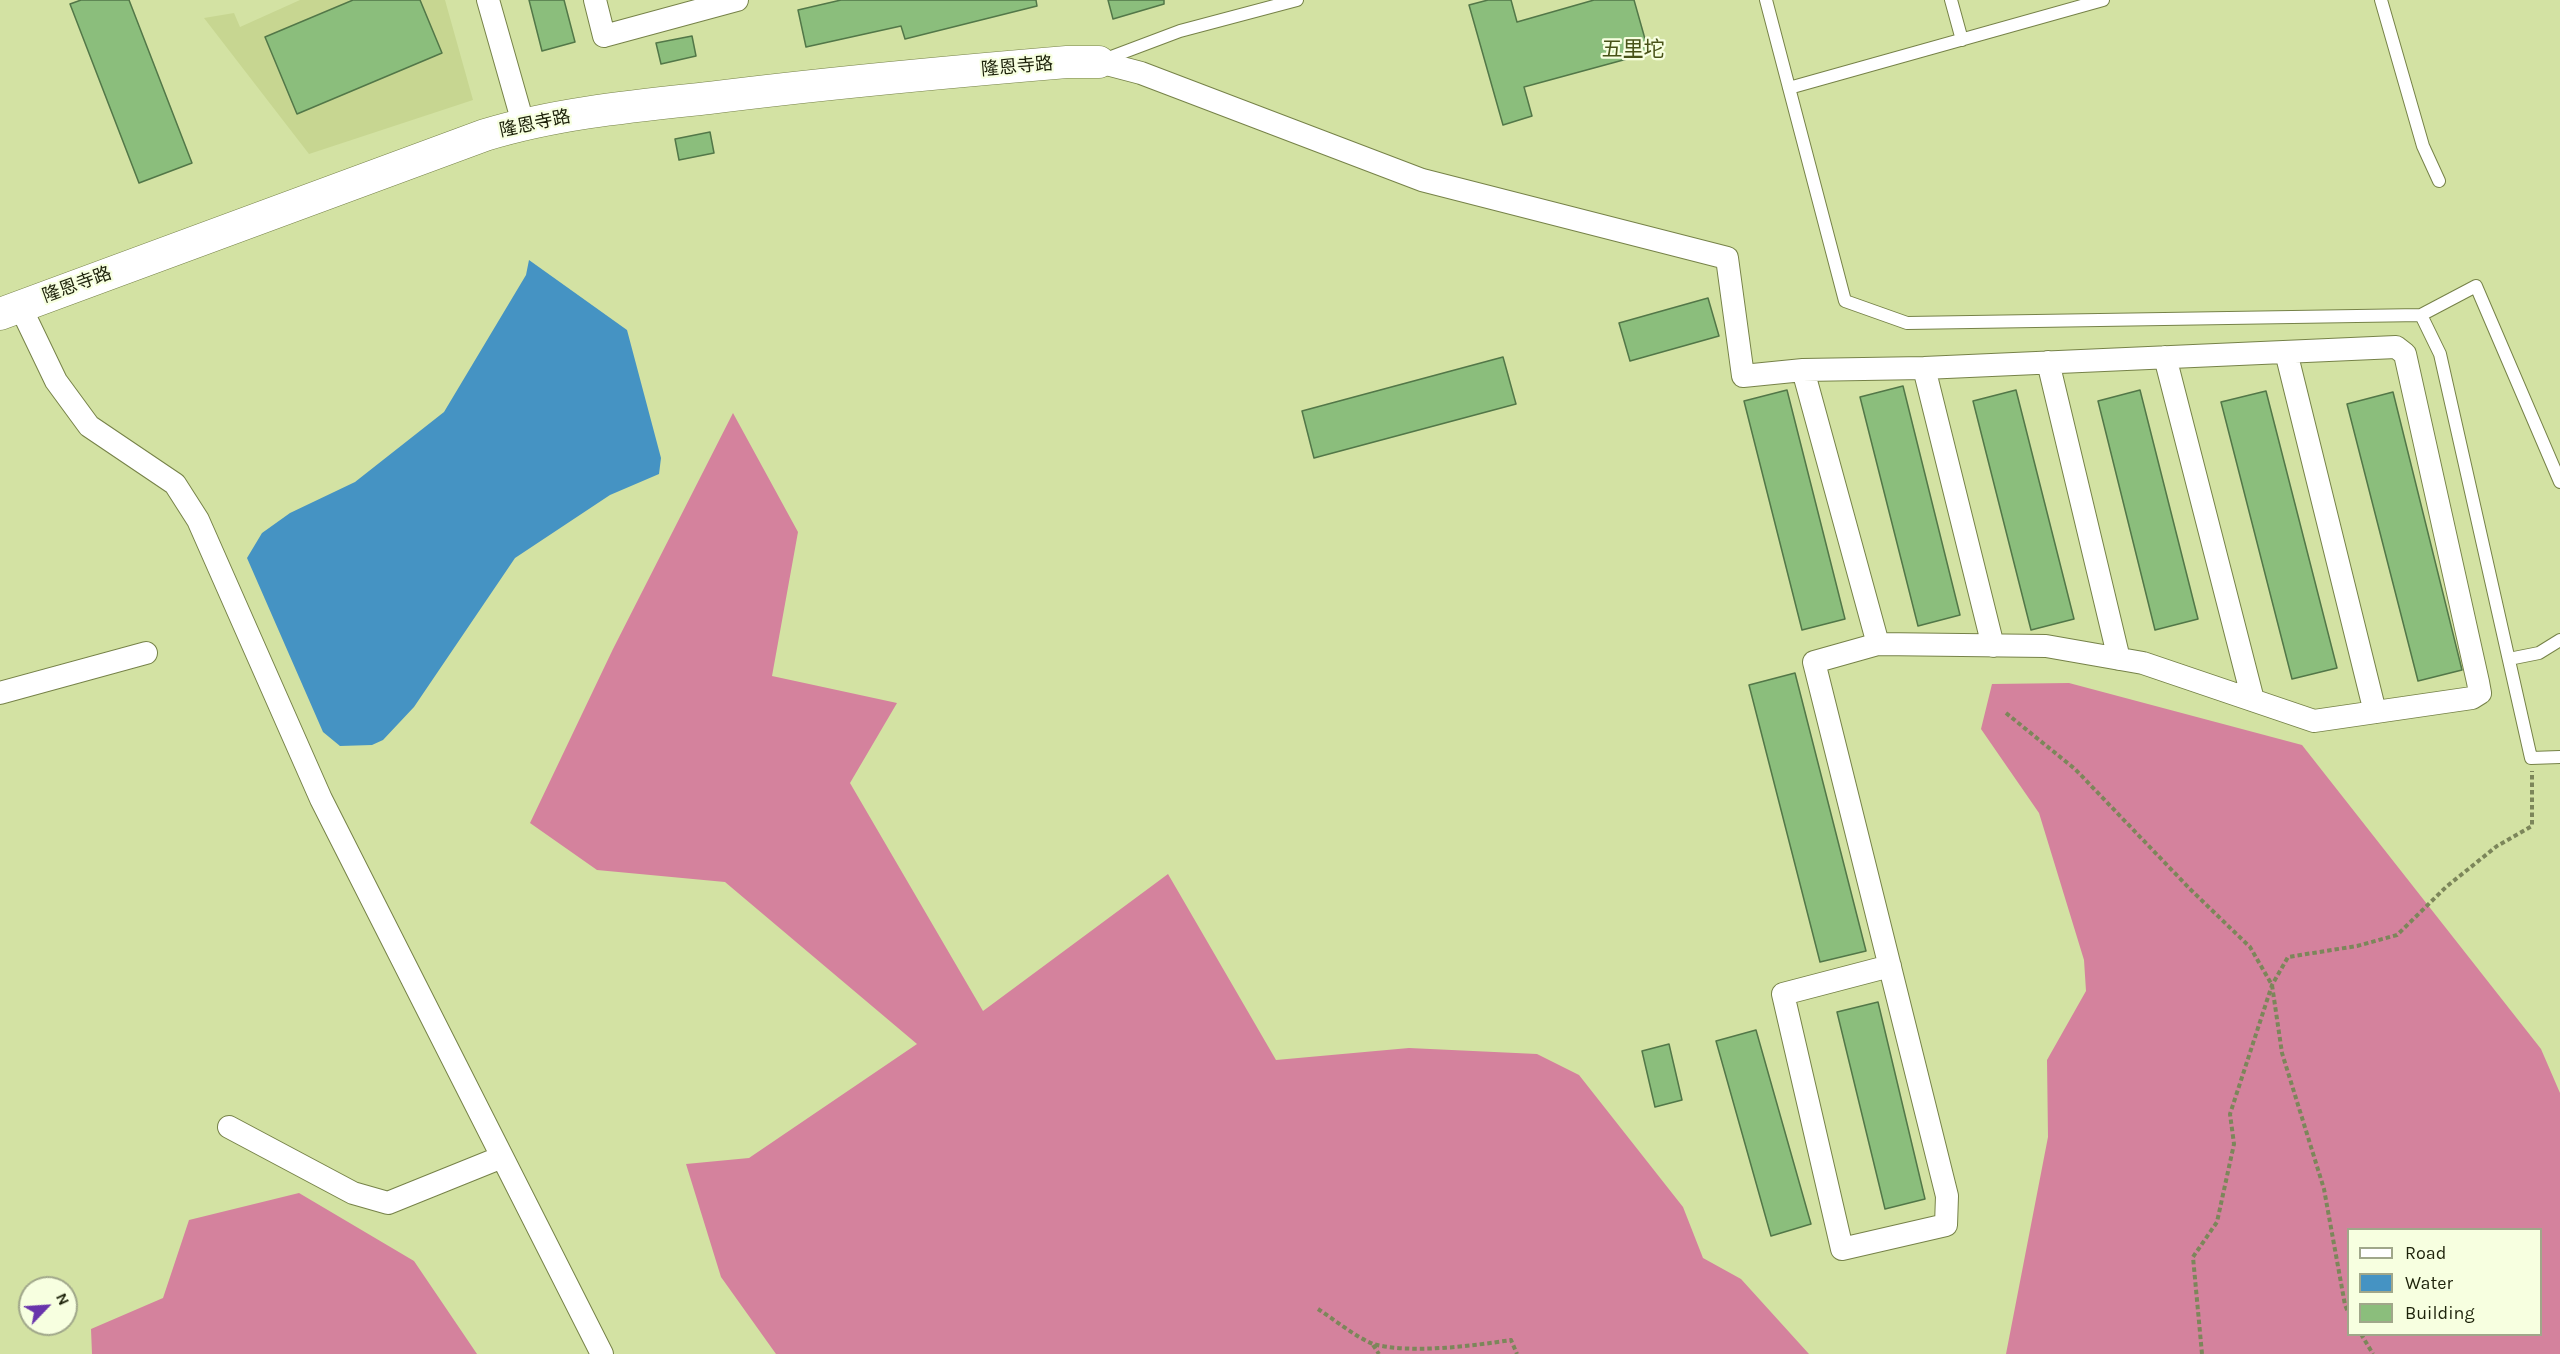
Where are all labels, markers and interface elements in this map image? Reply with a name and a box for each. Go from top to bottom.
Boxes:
district label: 五里坨 [1602,37,1664,63]
street label: 隆恩寺路 [980,53,1054,81]
street label: 隆恩寺路 [498,106,572,142]
street label: 隆恩寺路 [39,263,115,307]
legend [2347,1228,2542,1336]
text: Road [2405,1242,2446,1264]
text: Water [2405,1272,2453,1294]
north arrow [18,1276,78,1336]
text: N [52,1290,74,1308]
text: Building [2405,1302,2475,1324]

